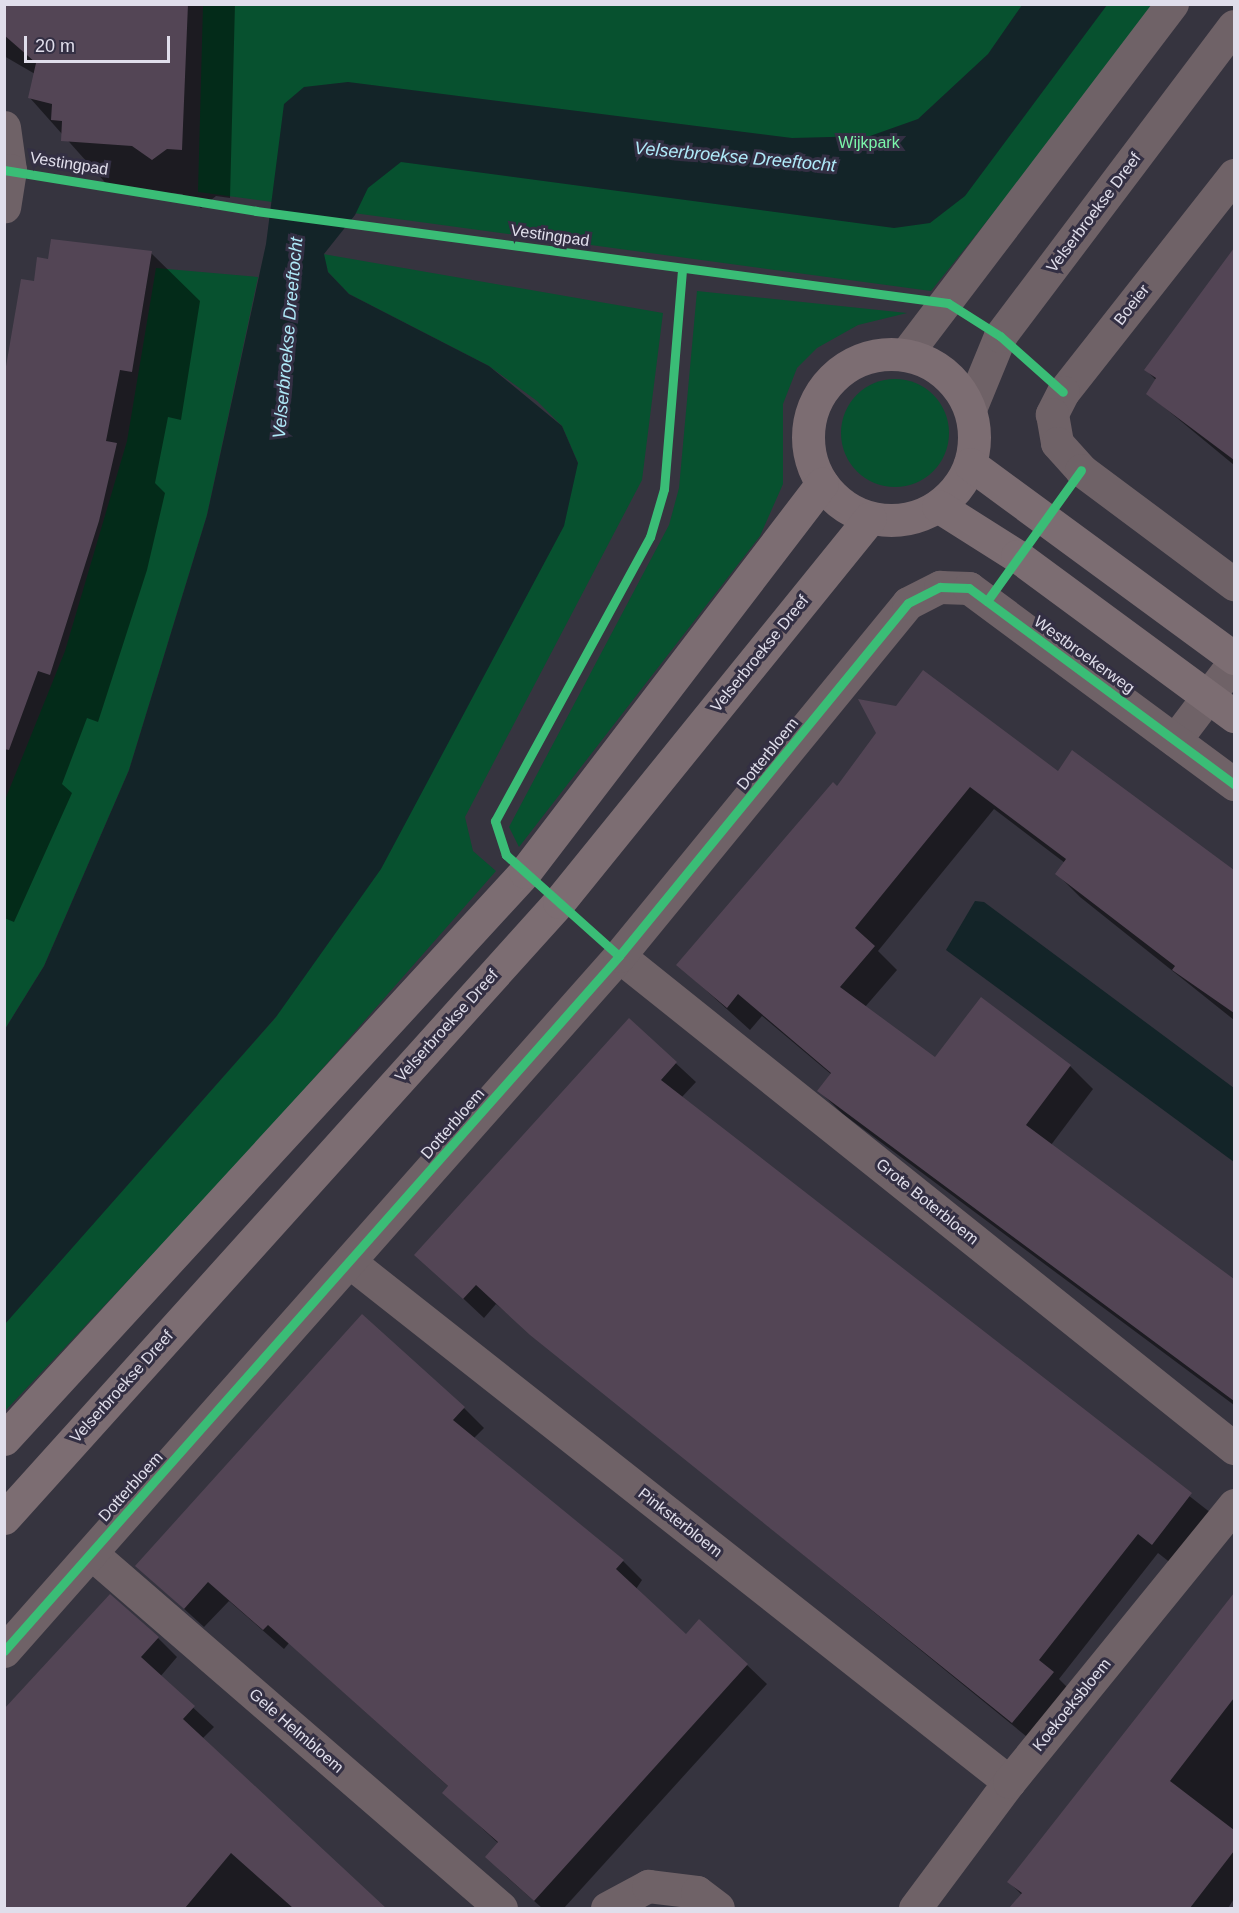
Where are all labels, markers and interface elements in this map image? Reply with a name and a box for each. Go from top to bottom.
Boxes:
scale bar [27,24,172,62]
text: 20 m [35,36,75,56]
park label: Wijkpark [838,133,900,153]
water label: Velserbroekse Dreeftocht [633,137,837,177]
street label: Vestingpad [28,148,110,180]
street label: Velserbroekse Dreef [1043,149,1145,277]
street label: Vestingpad [509,221,591,251]
water label: Velserbroekse Dreeftocht [268,236,308,440]
street label: Boeier [1110,281,1154,329]
street label: Velserbroekse Dreef [707,592,813,716]
street label: Westbroekerweg [1030,612,1138,698]
street label: Dotterbloem [733,714,803,794]
street label: Velserbroekse Dreef [391,966,503,1086]
street label: Dotterbloem [417,1085,489,1163]
street label: Grote Boterbloem [872,1155,982,1249]
street label: Velserbroekse Dreef [66,1327,178,1447]
street label: Dotterbloem [95,1448,167,1526]
street label: Pinksterbloem [634,1484,726,1562]
street label: Koekoeksbloem [1029,1655,1115,1755]
street label: Gele Helmbloem [245,1685,347,1777]

